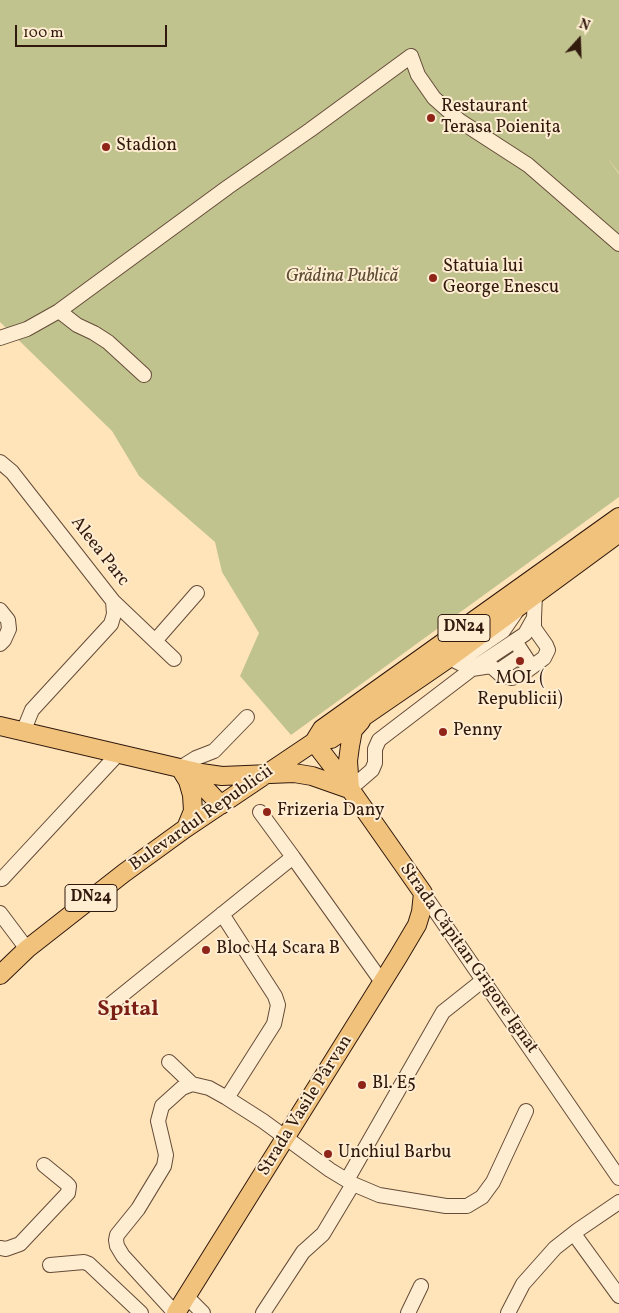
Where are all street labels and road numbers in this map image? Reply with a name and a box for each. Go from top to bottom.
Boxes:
street label: Aleea Parc [65,513,133,591]
road number: DN24 [438,614,490,641]
street label: Bulevardul Republicii [126,761,278,877]
street label: Strada Căpitan Grigore Ignat [394,860,542,1058]
road number: DN24 [65,884,117,911]
street label: Strada Vasile Pârvan [254,1032,358,1180]

